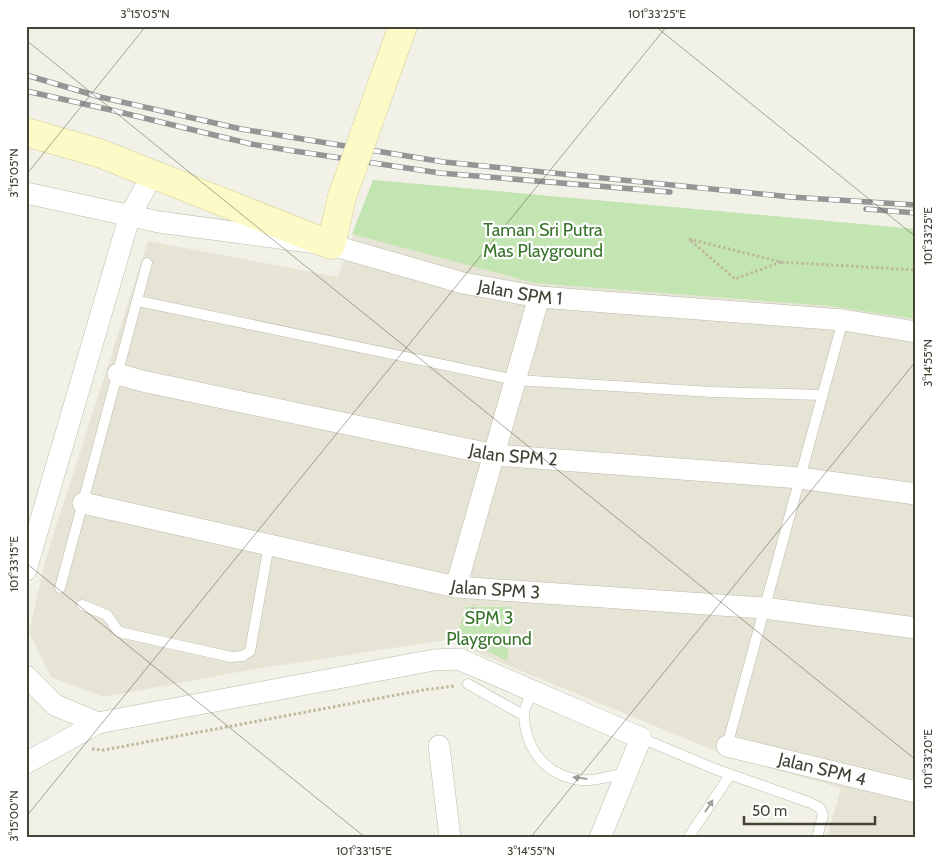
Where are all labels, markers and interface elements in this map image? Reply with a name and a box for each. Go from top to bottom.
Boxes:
text: 3°15'05"N [120,6,170,21]
text: 101°33'25"E [628,6,686,21]
text: 3°15'05"N [6,148,21,198]
text: 101°33'25"E [920,207,935,265]
park label: Taman Sri Putra Mas Playground [483,219,603,262]
street label: Jalan SPM 1 [475,275,563,310]
text: 3°14'55"N [920,339,935,387]
street label: Jalan SPM 2 [466,439,558,471]
text: 101°33'15"E [6,536,21,592]
street label: Jalan SPM 3 [448,575,541,604]
park label: SPM 3 Playground [446,607,532,650]
text: 101°33'20"E [920,729,935,789]
street label: Jalan SPM 4 [775,748,868,790]
one-way arrow [572,774,588,782]
text: 3°15'00"N [6,790,21,842]
scale bar [744,794,876,826]
one-way arrow [704,799,714,813]
text: 50 m [752,802,787,820]
text: 101°33'15"E [336,843,392,858]
text: 3°14'55"N [507,843,555,858]

